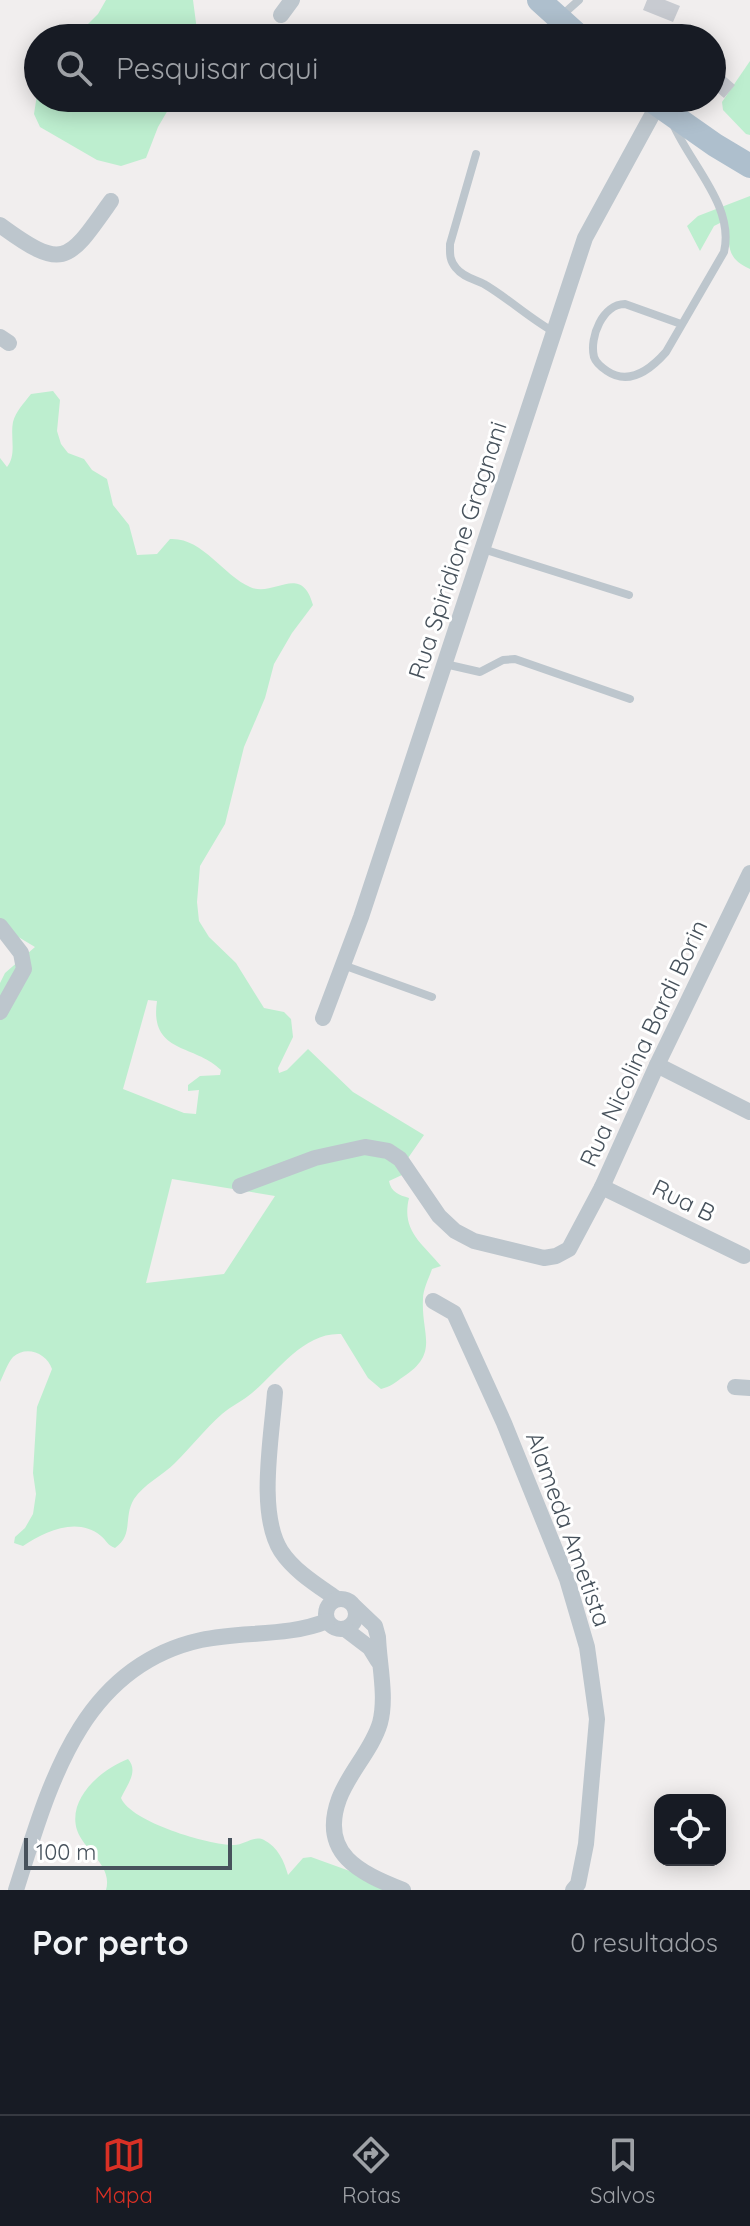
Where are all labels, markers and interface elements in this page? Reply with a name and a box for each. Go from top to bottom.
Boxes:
search box [24,24,726,112]
icon: search [52,46,96,90]
text: Pesquisar aqui [116,49,318,87]
street label: Rua Spiridione Gragnani [401,418,513,682]
street label: Rua Nicolina Bardi Borin [573,915,713,1171]
street label: Rua B [648,1172,720,1228]
street label: Alameda Ametista [520,1428,618,1630]
map controls [654,1794,726,1866]
button: locate [654,1794,726,1866]
scale bar [24,1834,232,1870]
text: 100 m [36,1838,96,1866]
text: Por perto [32,1921,189,1964]
text: 0 resultados [570,1926,718,1959]
tab: Mapa [95,2133,153,2209]
tab: Rotas [342,2133,401,2209]
tab: Salvos [590,2133,655,2209]

